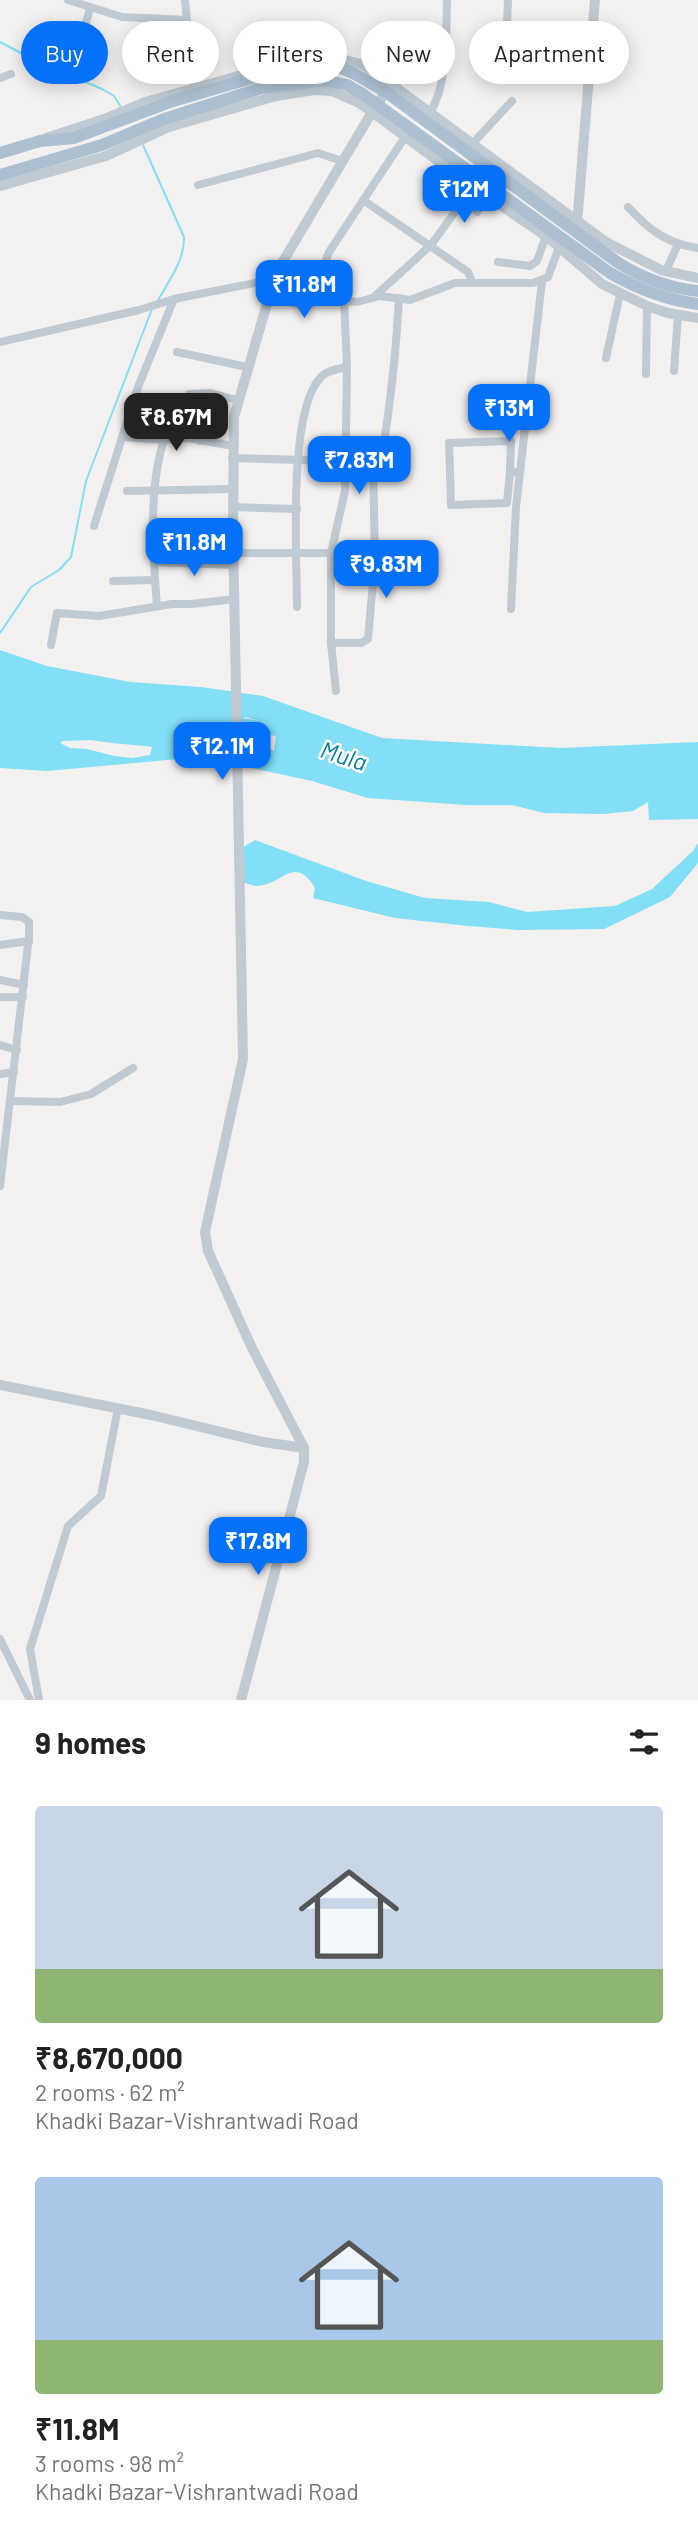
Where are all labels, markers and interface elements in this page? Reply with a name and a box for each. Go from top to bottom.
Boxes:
chip: Buy [21,21,108,84]
chip: Rent [122,21,219,84]
chip: Filters [233,21,347,84]
chip: New [361,21,455,84]
chip: Apartment [469,21,629,84]
pin: ₹12M [423,166,505,225]
text: ₹12M [439,174,489,202]
pin: ₹11.8M [247,260,361,320]
text: ₹11.8M [272,269,336,297]
pin: ₹13M [468,384,550,444]
pin: ₹8.67M [119,393,233,453]
text: ₹13M [484,393,534,421]
text: ₹8.67M [140,402,212,430]
pin: ₹7.83M [302,436,416,496]
text: ₹7.83M [324,445,394,473]
pin: ₹11.8M [137,518,251,578]
text: ₹11.8M [162,527,226,555]
pin: ₹9.83M [329,540,443,600]
text: ₹9.83M [350,549,422,577]
pin: ₹12.1M [165,722,279,782]
text: ₹12.1M [190,731,254,759]
water label: Mula [317,734,371,776]
pin: ₹17.8M [201,1518,315,1577]
text: ₹17.8M [225,1526,291,1554]
icon: filters [625,1723,663,1761]
text: 9 homes [35,1724,146,1760]
icon: home [286,1851,412,1977]
text: ₹8,670,000 [35,2039,183,2075]
text: 2 rooms · 62 m² [35,2078,185,2106]
text: Khadki Bazar-Vishrantwadi Road [35,2106,359,2134]
icon: home [286,2222,412,2348]
text: ₹11.8M [35,2410,119,2446]
text: 3 rooms · 98 m² [35,2449,184,2477]
text: Khadki Bazar-Vishrantwadi Road [35,2477,359,2505]

